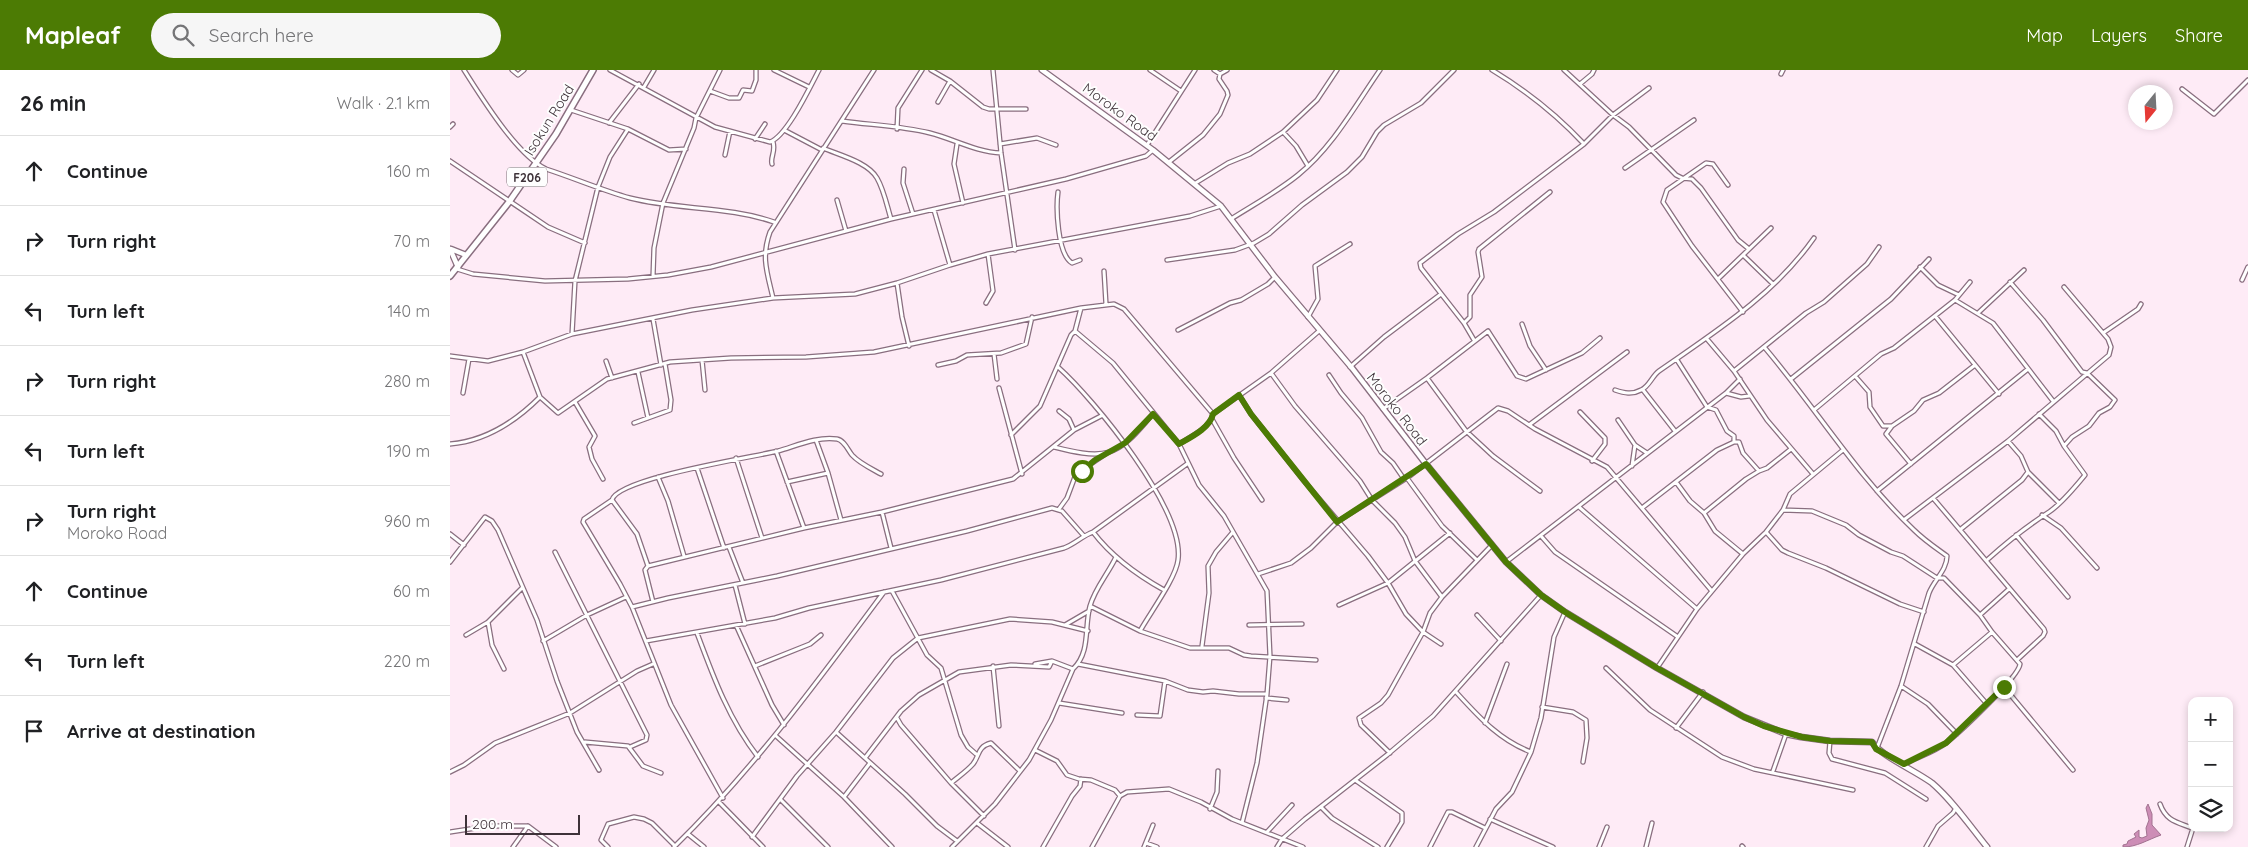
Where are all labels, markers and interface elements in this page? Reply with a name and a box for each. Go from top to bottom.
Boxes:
search box [151,13,501,58]
text: Mapleaf [25,20,121,50]
icon: search [169,21,197,49]
text: Search here [209,23,314,47]
text: Map [2026,24,2063,47]
text: Layers [2091,24,2147,47]
text: Share [2175,24,2223,47]
street label: Moroko Road [1079,79,1161,145]
street label: Isokun Road [520,81,578,159]
north arrow [2128,85,2173,130]
text: 26 min [20,90,86,116]
text: Walk · 2.1 km [336,93,430,113]
icon: ahead [20,157,48,185]
text: Continue [67,159,148,183]
text: 160 m [387,161,430,181]
road number: F206 [507,168,547,186]
icon: right [20,227,48,255]
text: Turn right [67,229,156,253]
text: 70 m [393,231,430,251]
icon: left [20,297,48,325]
text: Turn left [67,299,145,323]
text: 140 m [387,301,430,321]
icon: right [20,367,48,395]
text: Turn right [67,369,156,393]
street label: Moroko Road [1363,369,1431,449]
text: 280 m [384,371,430,391]
icon: left [20,437,48,465]
text: Turn left [67,439,145,463]
text: 190 m [387,441,430,461]
route start [1071,460,1094,483]
text: Turn right [67,499,156,523]
icon: right [20,507,48,535]
text: 960 m [384,511,430,531]
text: Moroko Road [67,523,167,543]
icon: ahead [20,577,48,605]
text: Continue [67,579,148,603]
text: 60 m [393,581,430,601]
icon: left [20,647,48,675]
text: Turn left [67,649,145,673]
text: 220 m [384,651,430,671]
route end [1993,676,2016,699]
map controls [2188,697,2233,832]
button: + [2188,697,2233,742]
icon: arrive [20,717,48,745]
text: Arrive at destination [67,719,256,743]
button: − [2188,742,2233,787]
button: layers [2188,787,2233,832]
scale bar [465,812,580,835]
text: 200 m [472,815,513,833]

